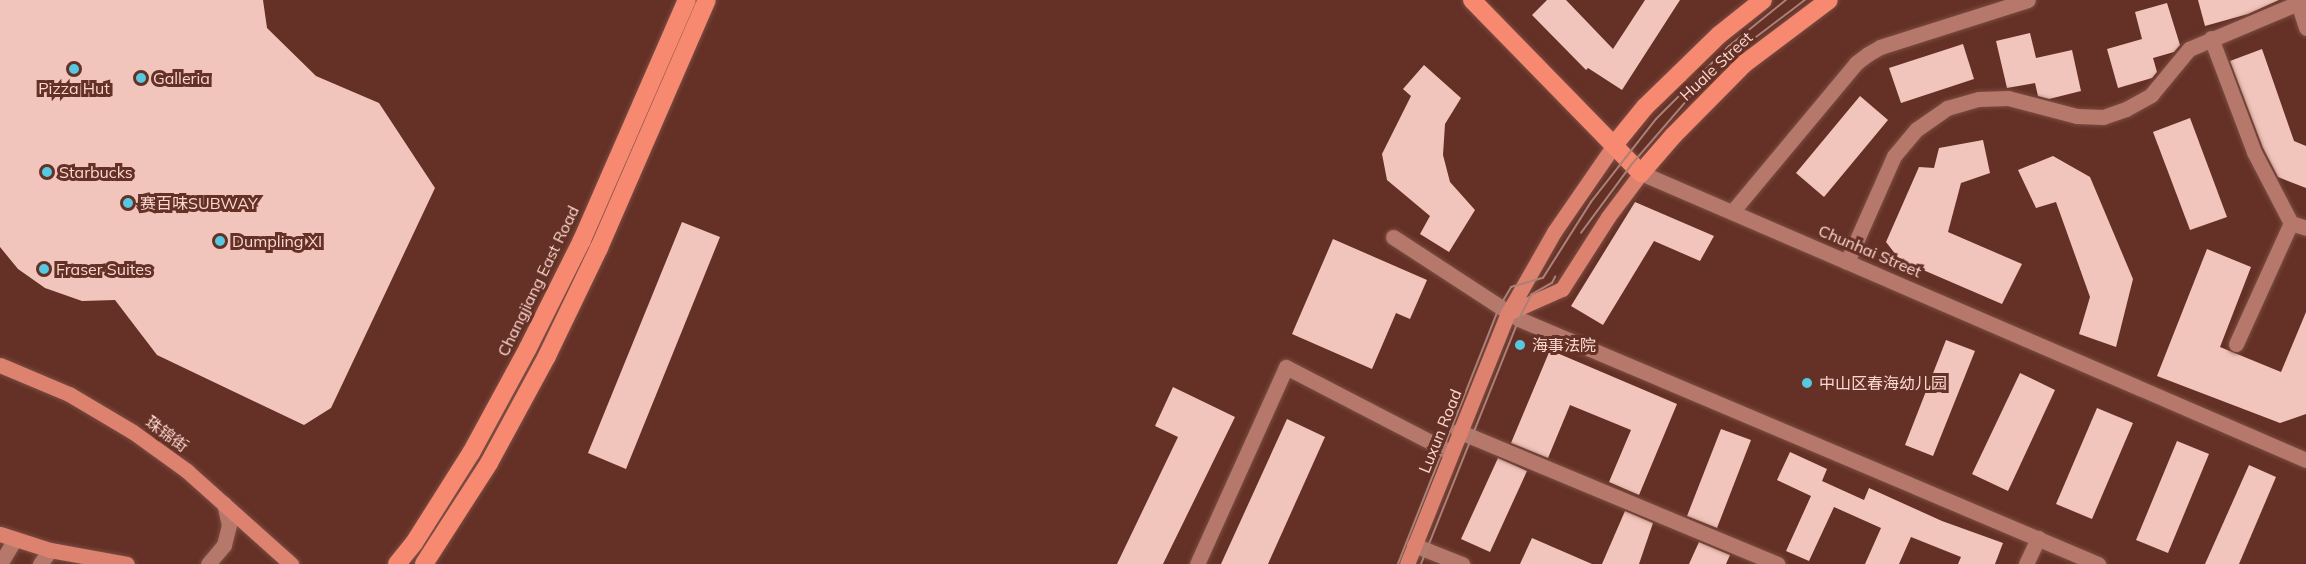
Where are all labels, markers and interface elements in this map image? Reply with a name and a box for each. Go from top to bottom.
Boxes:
street label: Huale Street [1676,28,1756,104]
marker: Pizza Hut [67,62,81,76]
place label: Galleria [153,68,210,88]
marker: Galleria [134,71,148,85]
place label: Pizza Hut [38,78,110,98]
place label: Starbucks [59,162,133,182]
marker: Starbucks [40,165,54,179]
place label: 赛百味SUBWAY [140,193,258,213]
marker: 赛百味SUBWAY [121,196,135,210]
street label: Changjiang East Road [493,203,583,359]
street label: Chunhai Street [1816,221,1924,281]
place label: Dumpling XI [232,231,322,251]
marker: Dumpling XI [213,234,227,248]
place label: Fraser Suites [56,259,152,279]
marker: Fraser Suites [37,262,51,276]
place label: 海事法院 [1532,335,1596,355]
marker: 海事法院 [1513,338,1527,352]
place label: 中山区春海幼儿园 [1819,373,1947,393]
marker: 中山区春海幼儿园 [1800,376,1814,390]
street label: Luxun Road [1415,386,1465,476]
street label: 珠锦街 [142,412,192,456]

